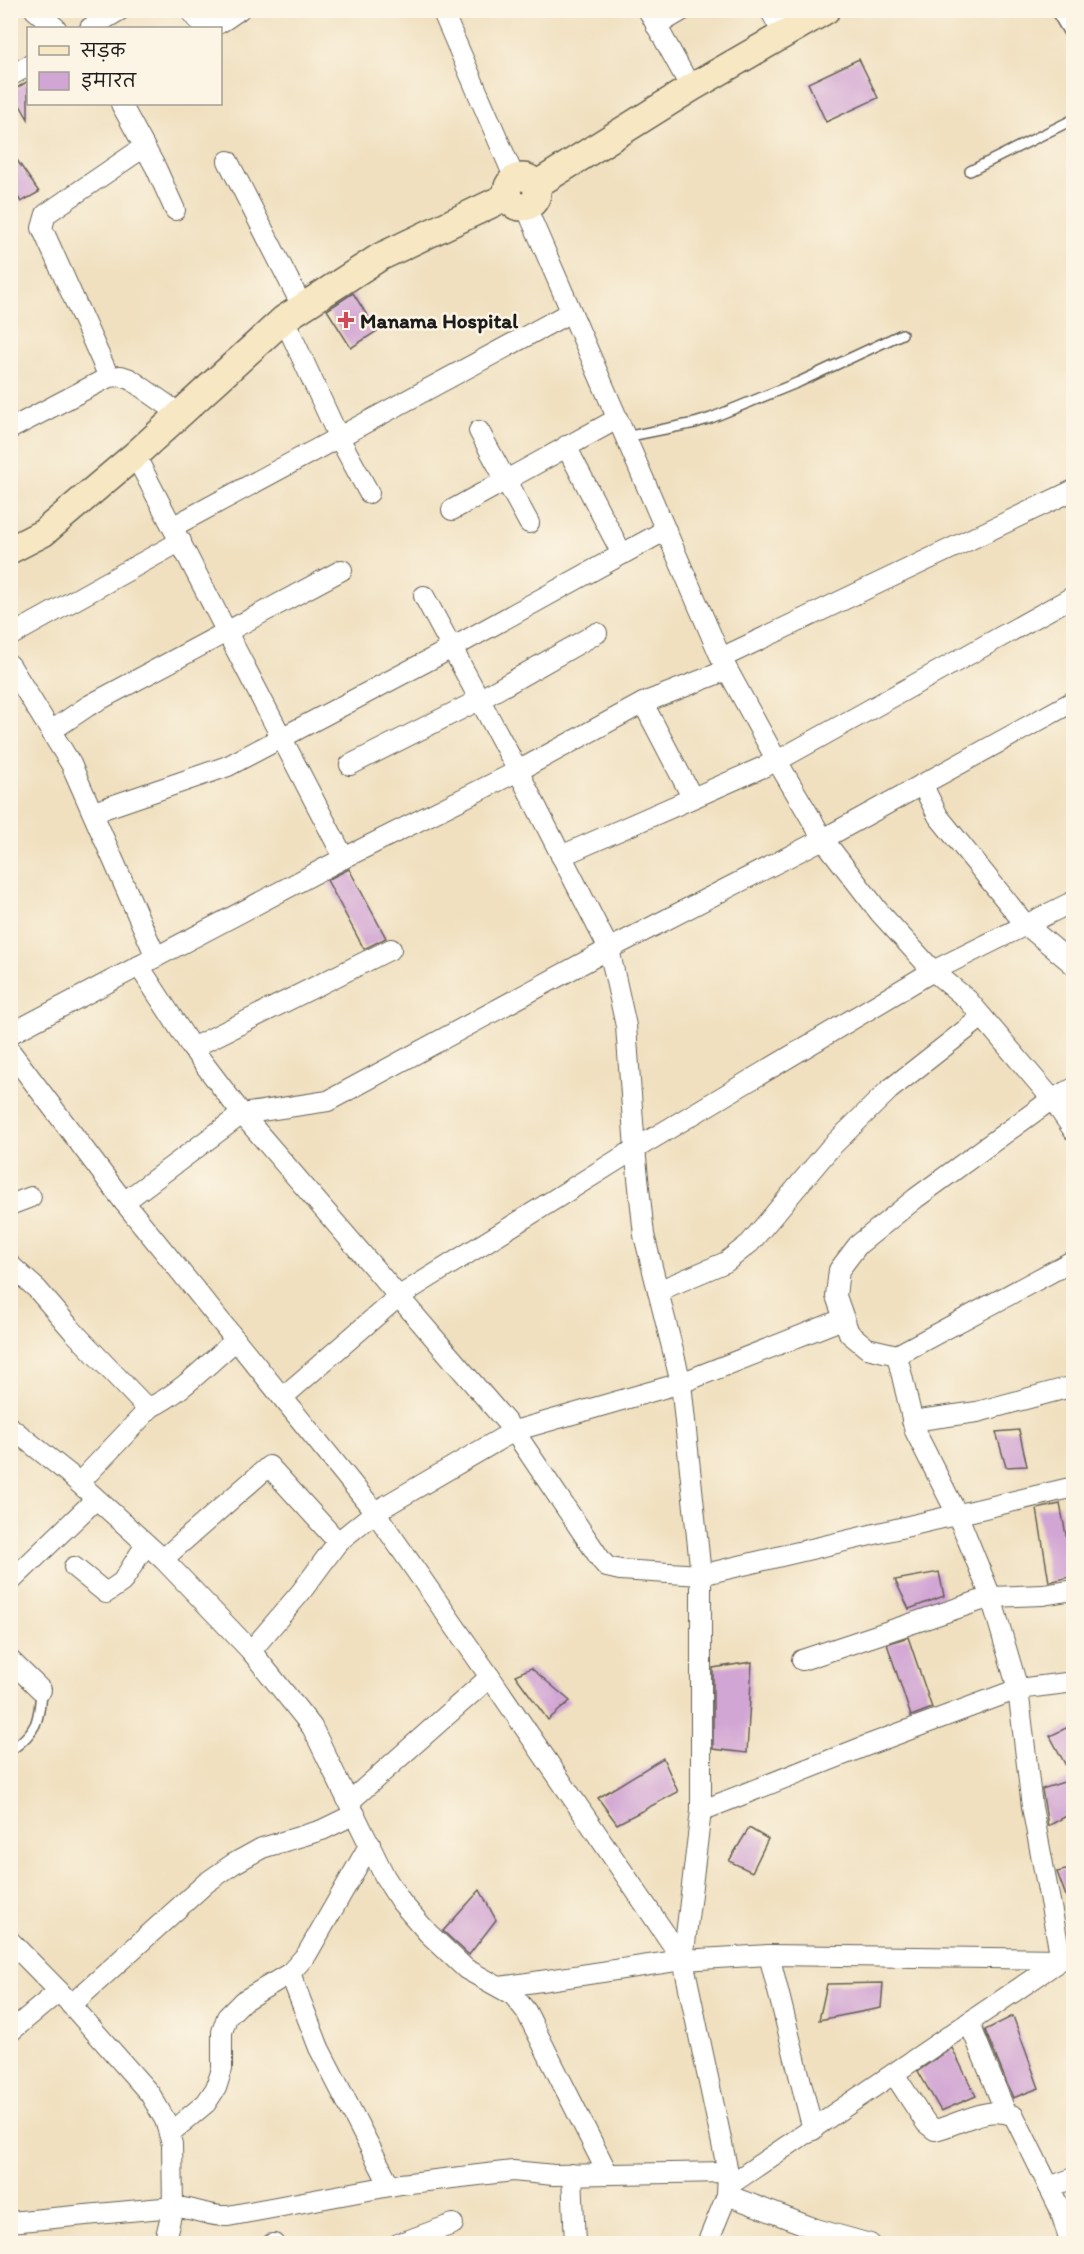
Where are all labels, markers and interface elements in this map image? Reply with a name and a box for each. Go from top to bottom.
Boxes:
legend [27,27,222,105]
text: सड़क [80,40,126,62]
text: इमारत [81,70,137,92]
place label: Manama Hospital [360,308,519,334]
marker: Manama Hospital [337,311,355,329]

